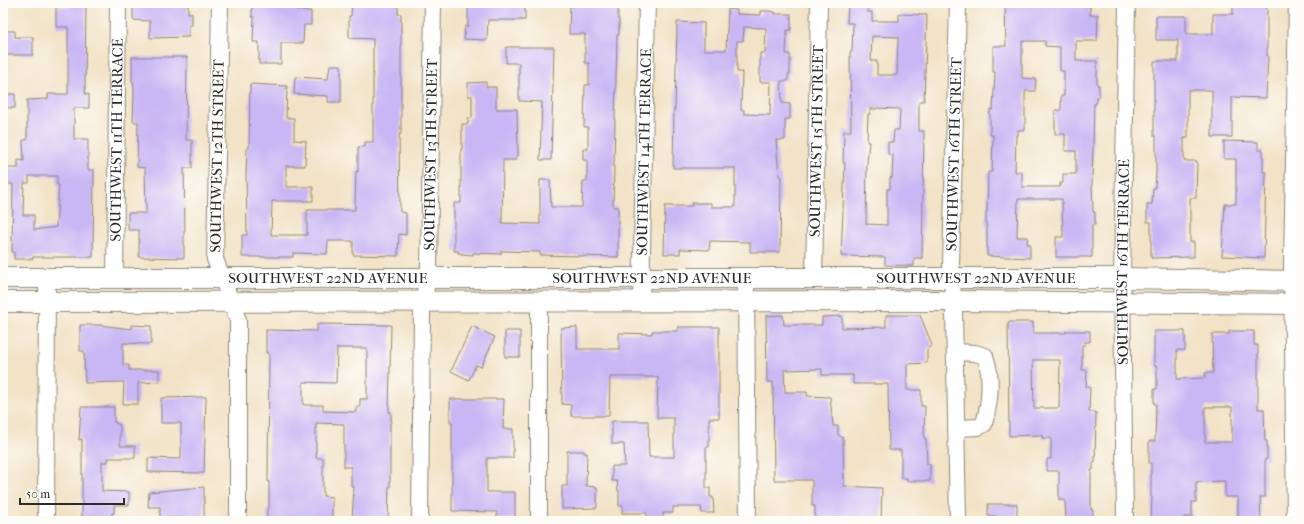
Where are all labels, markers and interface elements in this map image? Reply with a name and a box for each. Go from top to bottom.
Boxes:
street label: SOUTHWEST 11TH TERRACE [106,38,127,242]
street label: SOUTHWEST 15TH STREET [806,44,827,237]
street label: SOUTHWEST 14TH TERRACE [633,48,655,256]
street label: SOUTHWEST 16TH STREET [942,56,966,251]
street label: SOUTHWEST 12TH STREET [206,58,228,253]
street label: SOUTHWEST 13TH STREET [420,58,441,251]
street label: SOUTHWEST 16TH TERRACE [1113,159,1133,365]
street label: SOUTHWEST 22ND AVENUE [228,269,428,287]
street label: SOUTHWEST 22ND AVENUE [552,269,752,287]
street label: SOUTHWEST 22ND AVENUE [876,269,1076,287]
scale bar [20,480,124,506]
text: 50 m [26,487,50,501]

